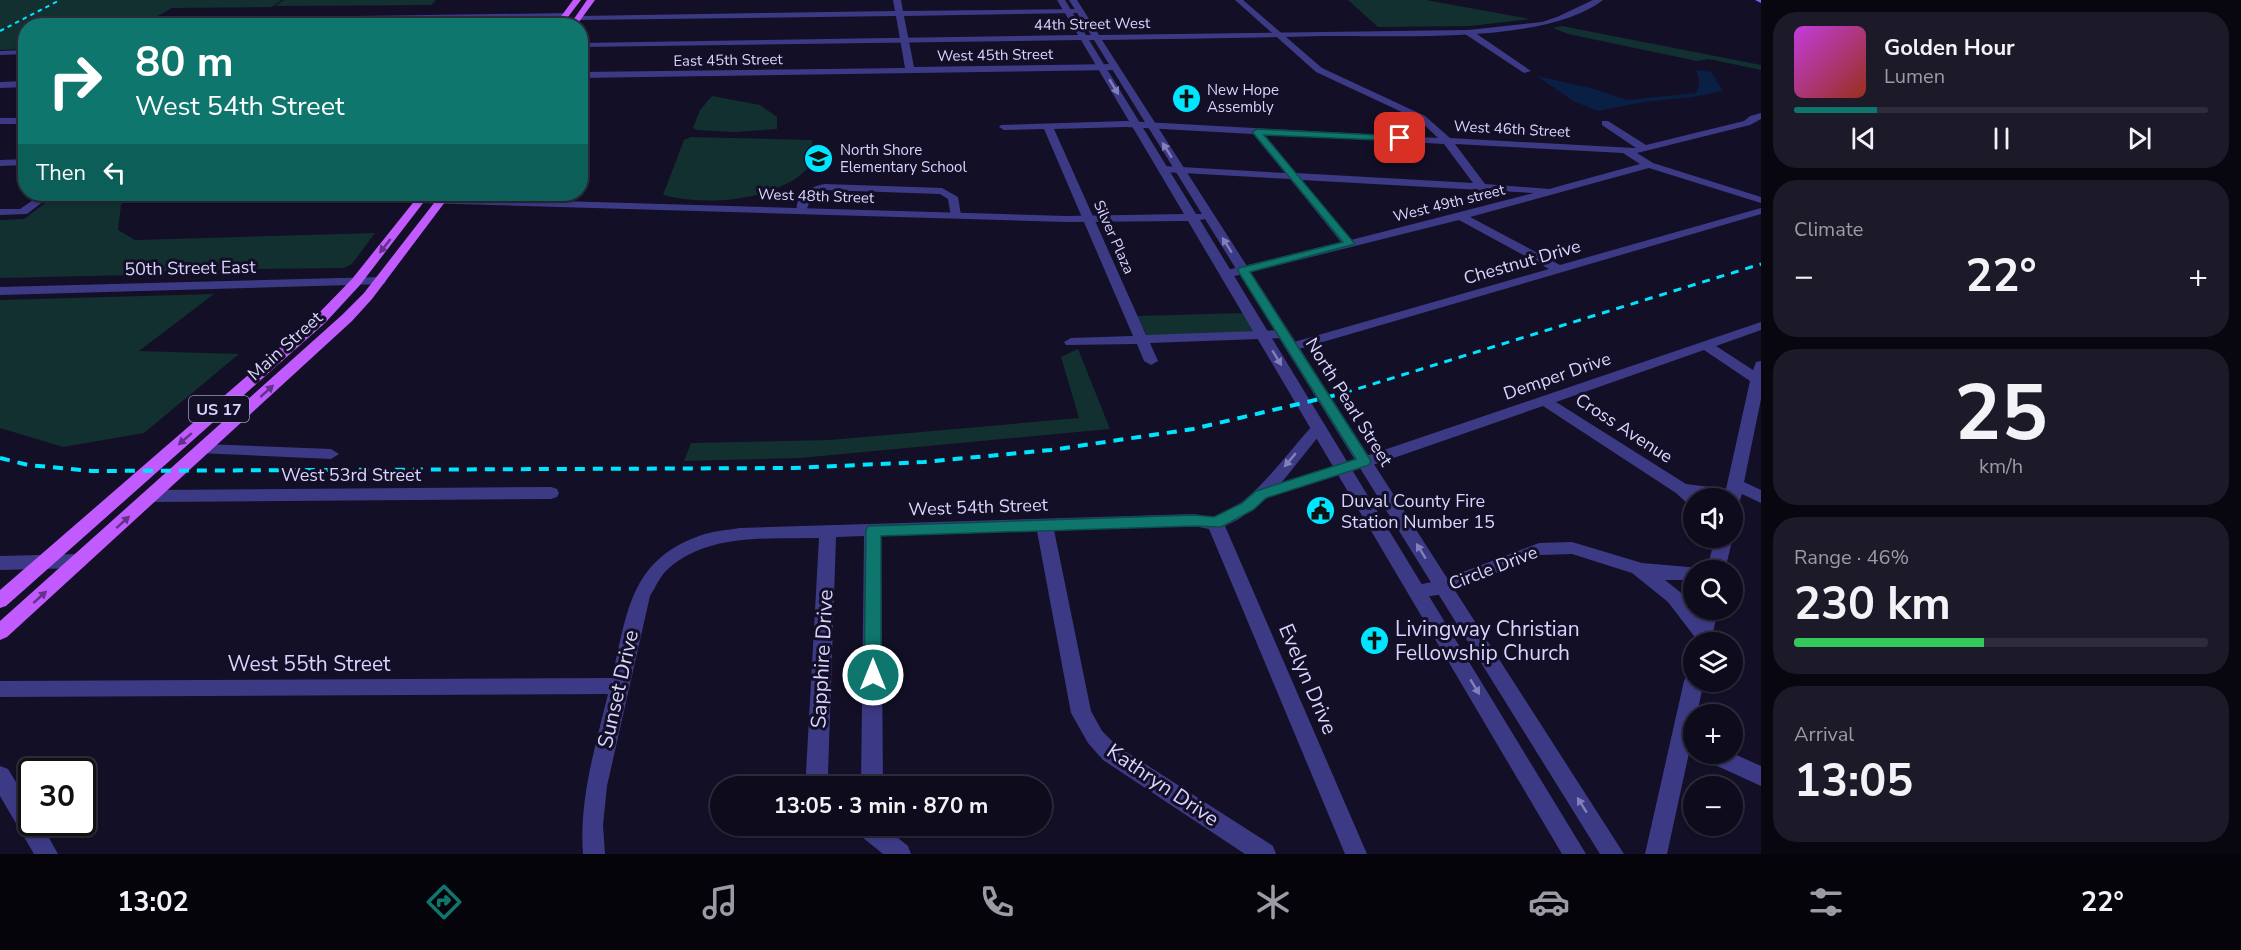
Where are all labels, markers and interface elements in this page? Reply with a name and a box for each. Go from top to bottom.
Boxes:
street label: 44th Street West [1034,13,1151,35]
text: Golden Hour [1884,33,2015,63]
text: 80 m [135,34,234,91]
icon: right [36,42,114,120]
street label: West 45th Street [937,44,1054,66]
street label: East 45th Street [673,49,784,71]
text: Lumen [1884,63,1945,90]
one-way arrow [1108,79,1119,95]
place label: New Hope Assembly [1207,80,1279,117]
church icon: New Hope Assembly [1170,83,1202,115]
text: West 54th Street [135,88,345,125]
pin [1374,112,1425,163]
street label: West 46th Street [1453,116,1571,142]
icon: arrive [1383,121,1416,154]
icon: previous [1847,122,1880,155]
icon: pause [1985,122,2018,155]
icon: next [2123,122,2156,155]
place label: North Shore Elementary School [840,140,967,177]
one-way arrow [1162,142,1173,158]
school or university icon: North Shore Elementary School [803,143,835,175]
icon: left [98,156,131,189]
text: Then [36,158,86,188]
street label: West 49th street [1391,179,1508,227]
street label: West 48th Street [757,184,875,208]
street label: Silver Plaza [1089,197,1139,277]
text: Climate [1794,216,1863,243]
street label: Chestnut Drive [1461,234,1583,290]
one-way arrow [1221,237,1233,253]
one-way arrow [379,238,391,253]
text: 22° [1965,246,2037,307]
text: − [1794,254,1814,299]
text: + [2188,254,2208,299]
street label: 50th Street East [124,255,257,281]
street label: Main Street [242,305,328,386]
street label: North Pearl Street [1300,333,1398,471]
street label: Demper Drive [1500,346,1614,406]
one-way arrow [1272,350,1283,366]
text: 25 [1954,360,2048,467]
one-way arrow [259,385,274,398]
street label: Cross Avenue [1571,388,1677,468]
road number: US 17 [189,396,249,422]
one-way arrow [178,432,193,445]
one-way arrow [1283,452,1296,468]
text: km/h [1979,453,2023,480]
street label: West 53rd Street [281,463,422,487]
map controls [1683,488,1743,836]
button: sound [1683,488,1743,548]
place label: Duval County Fire Station Number 15 [1341,489,1495,534]
street label: West 54th Street [908,493,1049,521]
public building icon: Duval County Fire Station Number 15 [1304,495,1336,527]
one-way arrow [115,515,130,529]
street label: Circle Drive [1445,540,1541,596]
one-way arrow [1416,543,1427,559]
text: Range · 46% [1794,544,1909,571]
button: search [1683,560,1743,620]
text: 230 km [1794,574,1951,635]
street label: Sapphire Drive [804,589,840,729]
one-way arrow [32,590,47,604]
place label: Livingway Christian Fellowship Church [1395,615,1580,667]
street label: Evelyn Drive [1272,619,1344,739]
church icon: Livingway Christian Fellowship Church [1358,625,1390,657]
street label: Sunset Drive [591,627,645,751]
button: layers [1683,632,1743,692]
position arrow [841,643,905,707]
street label: West 55th Street [228,650,391,678]
one-way arrow [1470,679,1480,696]
button: + [1683,704,1743,764]
text: Arrival [1794,721,1854,748]
street label: Kathryn Drive [1101,737,1225,833]
text: 13:05 [1794,751,1913,812]
speed limit sign: 30 [18,758,96,836]
button: − [1683,776,1743,836]
text: 13:05 · 3 min · 870 m [774,791,988,821]
one-way arrow [1576,796,1587,813]
icon: directions [423,881,465,923]
icon: music [699,881,741,923]
icon: phone [976,881,1018,923]
icon: climate [1252,881,1294,923]
icon: car [1528,881,1570,923]
icon: filters [1805,881,1847,923]
text: 13:02 [117,884,189,921]
text: 22° [2081,884,2124,921]

